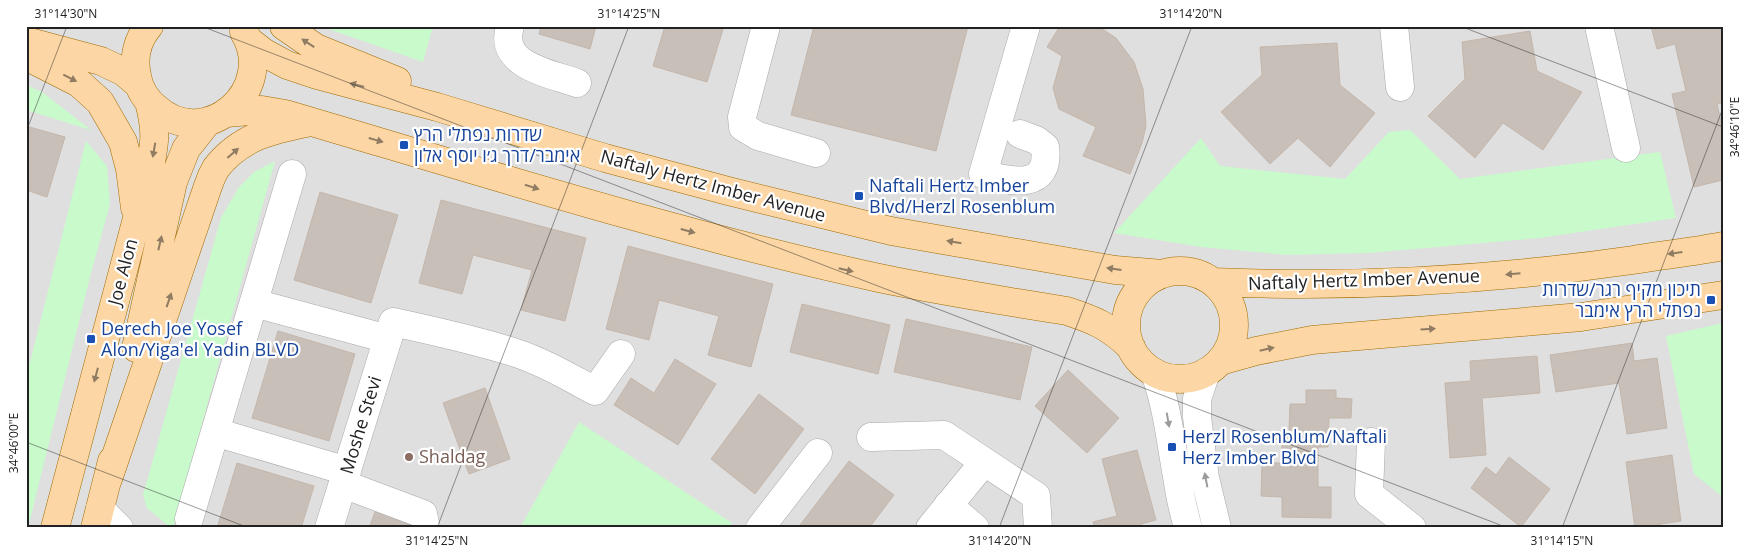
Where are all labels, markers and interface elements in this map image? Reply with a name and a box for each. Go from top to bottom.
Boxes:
text: 31°14'30"N [35,5,97,22]
text: 31°14'25"N [598,5,660,22]
text: 31°14'20"N [1160,5,1222,22]
one-way arrow [301,38,315,48]
one-way arrow [62,74,77,82]
one-way arrow [349,81,364,89]
text: 34°46'10"E [1726,97,1743,157]
place label: שדרות נפתלי הרץ אימבר/דרך ג׳ו יוסף אלון [414,122,580,167]
one-way arrow [369,137,384,145]
marker: שדרות נפתלי הרץ אימבר/דרך ג׳ו יוסף אלון [398,139,410,151]
one-way arrow [149,142,157,158]
street label: Naftaly Hertz Imber Avenue [598,143,828,227]
one-way arrow [226,147,238,159]
place label: Naftali Hertz Imber Blvd/Herzl Rosenblum [869,173,1055,218]
one-way arrow [524,183,539,191]
marker: Naftali Hertz Imber Blvd/Herzl Rosenblum [853,190,865,202]
one-way arrow [681,227,696,235]
one-way arrow [156,235,164,251]
street label: Joe Alon [101,236,142,310]
one-way arrow [946,238,962,246]
one-way arrow [1666,250,1682,258]
street label: Naftaly Hertz Imber Avenue [1248,263,1480,295]
one-way arrow [1106,265,1122,273]
one-way arrow [838,266,853,274]
one-way arrow [1505,270,1521,278]
place label: תיכון מקיף רגר/שדרות נפתלי הרץ אימבר [1542,277,1701,322]
one-way arrow [165,292,173,307]
marker: תיכון מקיף רגר/שדרות נפתלי הרץ אימבר [1705,294,1717,306]
place label: Derech Joe Yosef Alon/Yiga'el Yadin BLVD [101,316,299,361]
one-way arrow [1421,325,1437,333]
marker: Derech Joe Yosef Alon/Yiga'el Yadin BLVD [85,333,97,345]
one-way arrow [1260,345,1275,353]
one-way arrow [91,367,99,382]
street label: Moshe Stevi [334,373,386,477]
one-way arrow [1165,412,1173,428]
text: 34°46'00"E [5,413,22,473]
place label: Herzl Rosenblum/Naftali Herz Imber Blvd [1182,424,1387,469]
marker: Herzl Rosenblum/Naftali Herz Imber Blvd [1166,441,1178,453]
place label: Shaldag [419,444,485,468]
marker: Shaldag [403,451,415,463]
one-way arrow [1202,472,1210,488]
text: 31°14'25"N [406,532,468,549]
text: 31°14'20"N [969,532,1031,549]
text: 31°14'15"N [1531,532,1593,549]

